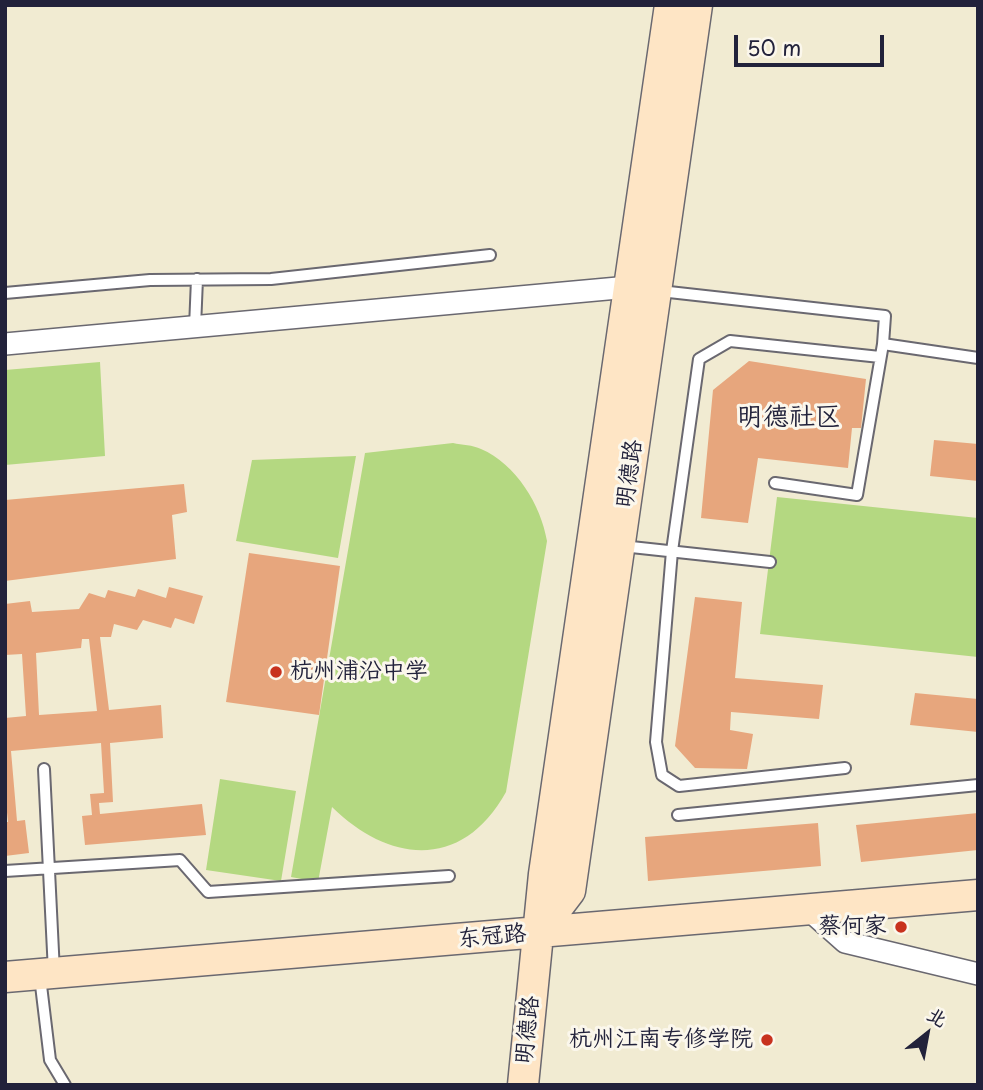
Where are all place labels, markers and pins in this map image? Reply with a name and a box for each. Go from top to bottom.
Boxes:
place label: 杭州浦沿中学 [290,658,428,686]
marker: 杭州浦沿中学 [268,664,284,680]
place label: 蔡何家 [818,913,887,941]
marker: 蔡何家 [893,919,909,935]
place label: 杭州江南专修学院 [569,1026,753,1054]
marker: 杭州江南专修学院 [759,1032,775,1048]

